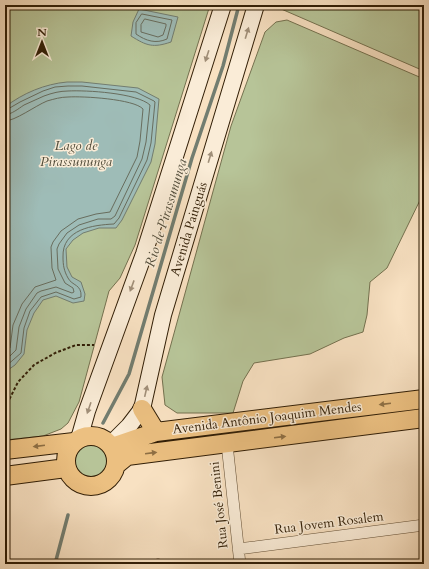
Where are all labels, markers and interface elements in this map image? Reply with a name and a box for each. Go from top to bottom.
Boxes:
north arrow [22,22,62,62]
text: N [37,25,47,40]
one-way arrow [244,26,250,38]
one-way arrow [204,50,210,62]
water label: Lago de Pirassununga [40,136,112,171]
one-way arrow [207,151,213,163]
water label: Rio de Pirassununga [140,156,192,270]
street label: Avenida Painguás [166,180,212,278]
one-way arrow [129,280,135,292]
one-way arrow [144,384,150,397]
street label: Avenida Antônio Joaquim Mendes [172,397,362,439]
one-way arrow [379,401,391,407]
one-way arrow [85,403,91,415]
one-way arrow [274,434,286,440]
one-way arrow [33,443,45,450]
one-way arrow [145,450,157,456]
street label: Rua José Benini [205,460,233,549]
street label: Rua Jovem Rosalem [273,507,385,539]

